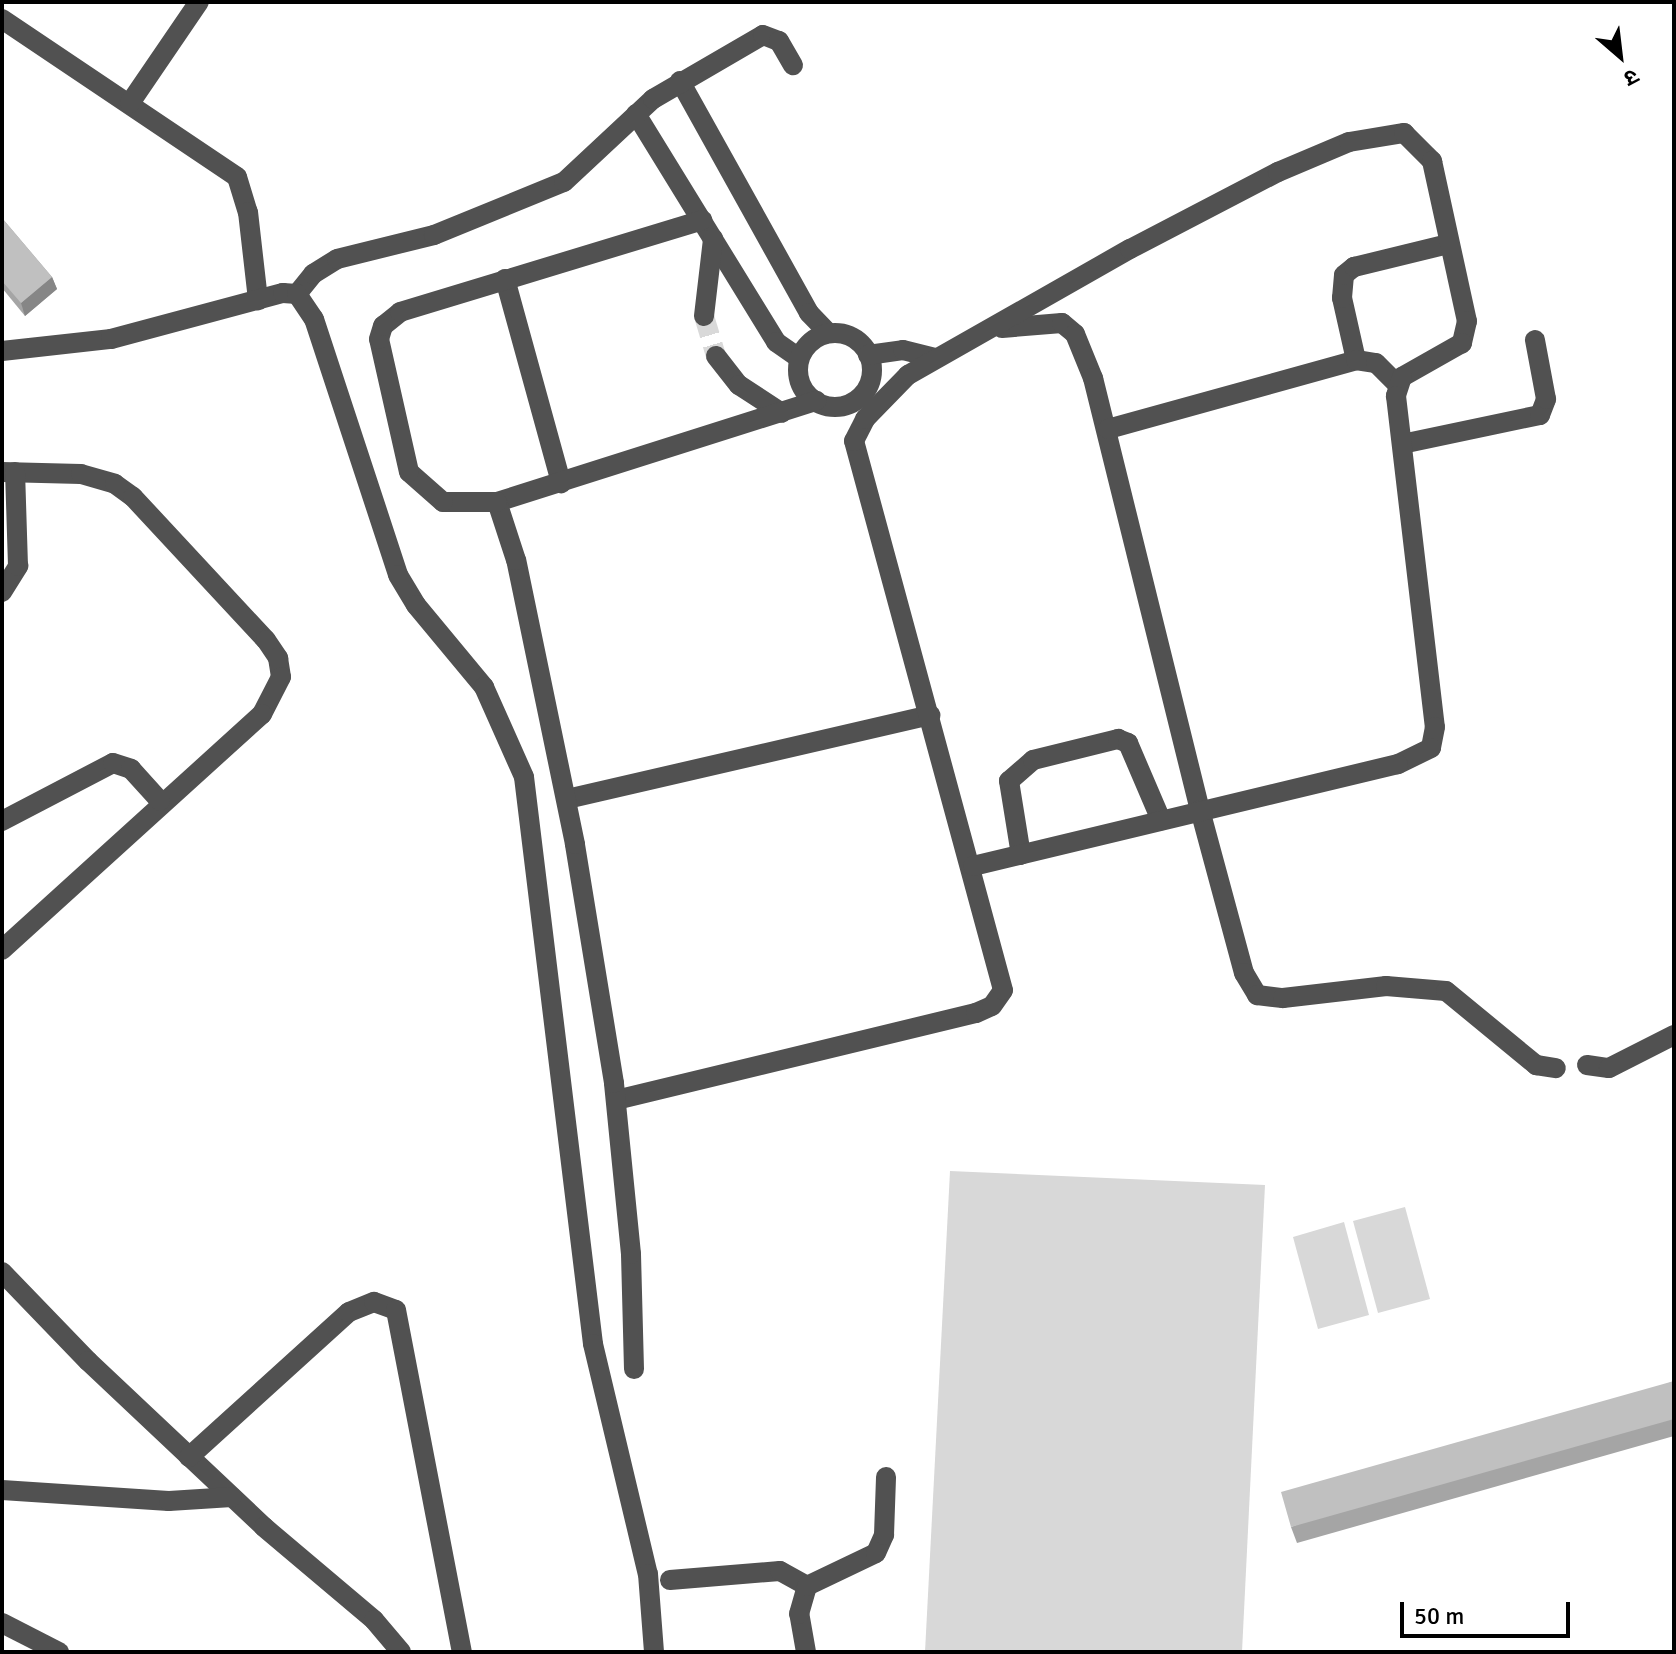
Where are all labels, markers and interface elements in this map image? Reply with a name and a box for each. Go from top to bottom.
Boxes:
north arrow [1580,16,1660,96]
text: उ [1619,63,1644,93]
scale bar [1404,1586,1574,1636]
text: 50 m [1414,1601,1464,1631]

